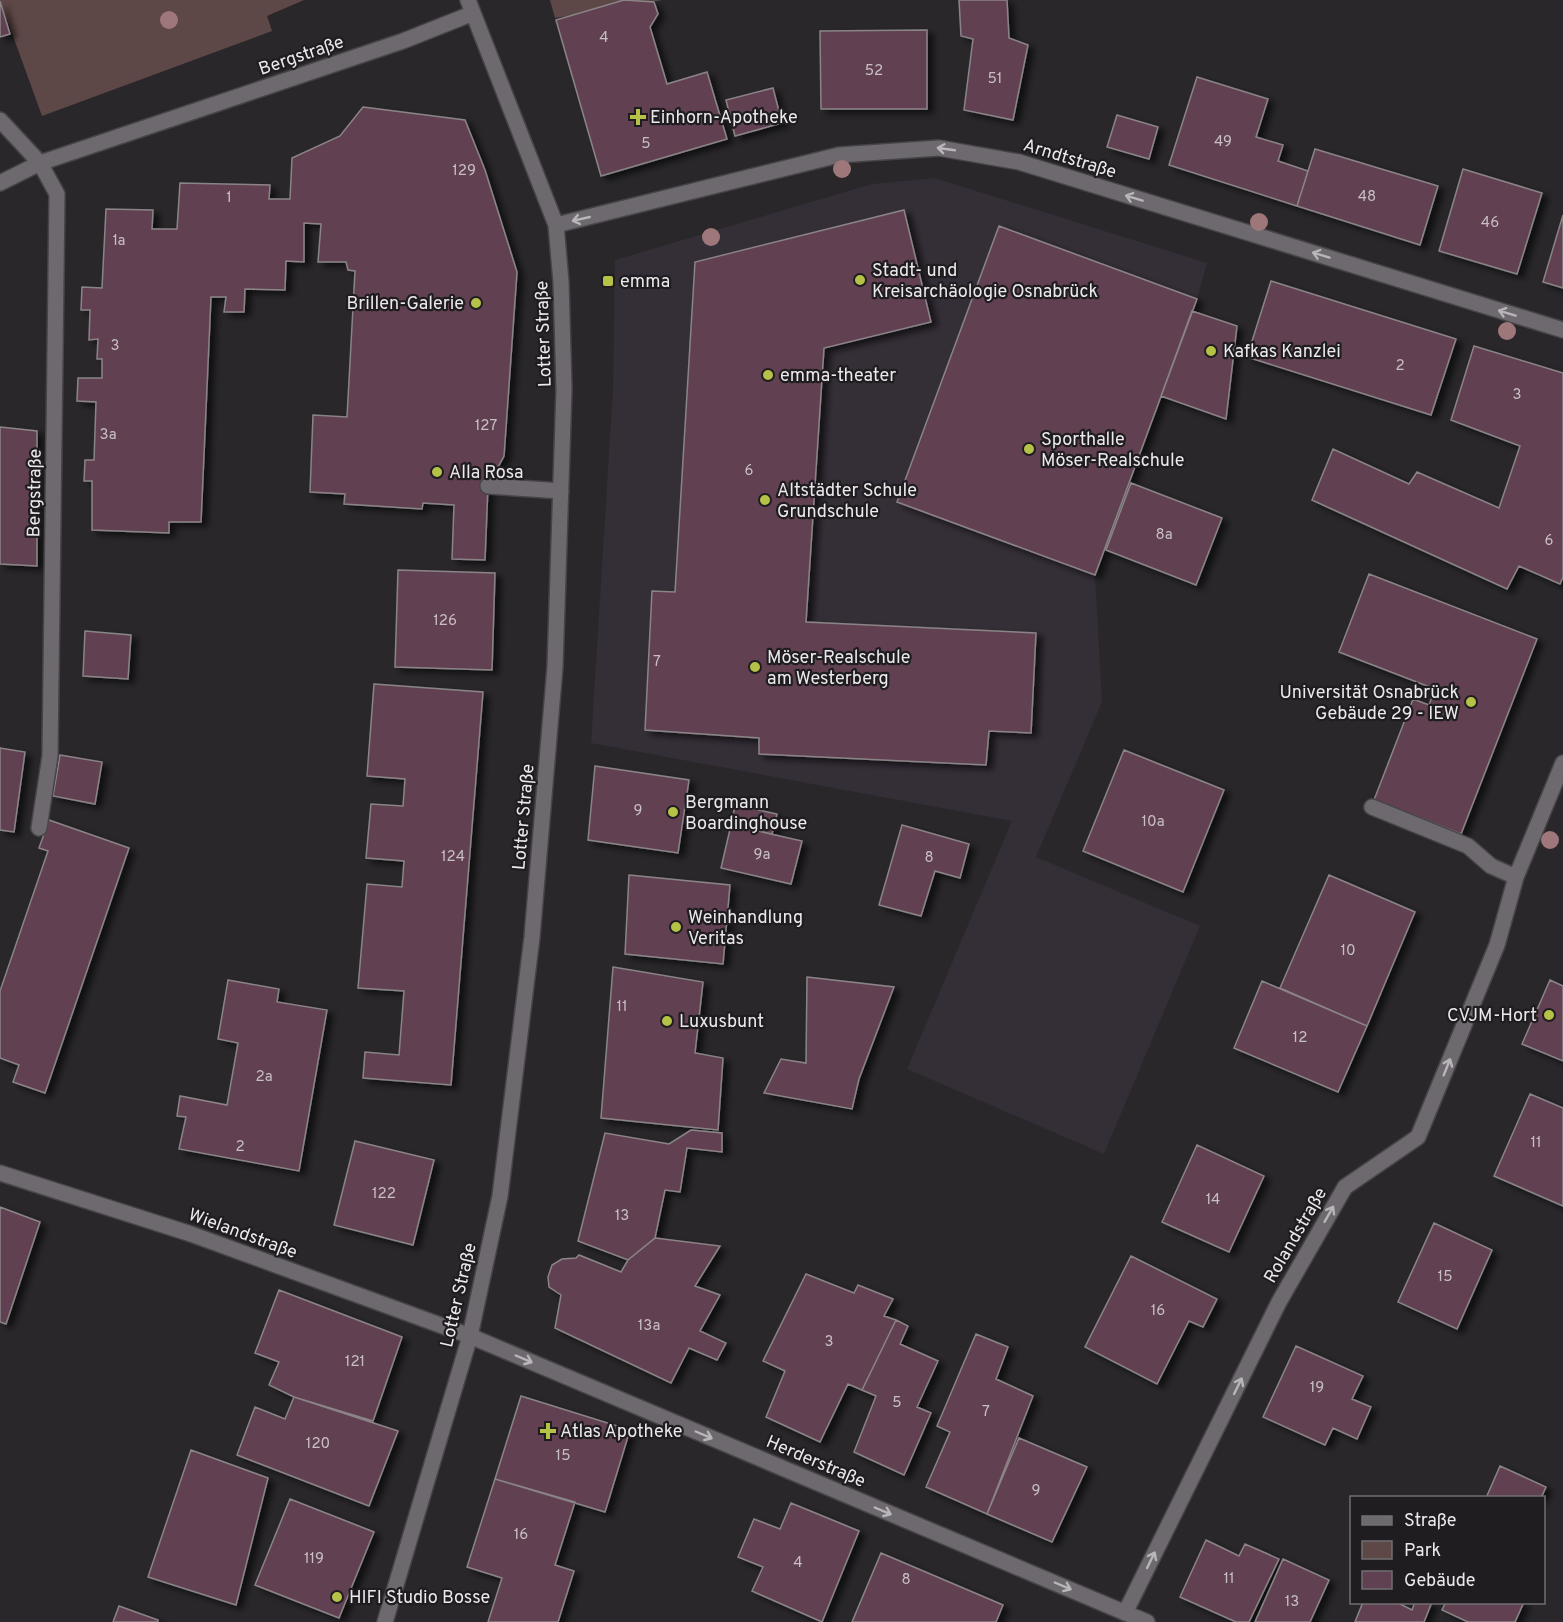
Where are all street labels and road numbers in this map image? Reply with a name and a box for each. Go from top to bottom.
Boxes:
street label: Bergstraße [256,31,347,82]
street label: Arndtstraße [1020,134,1119,185]
street label: Lotter Straße [531,280,558,388]
street label: Bergstraße [23,449,48,538]
street label: Lotter Straße [508,763,541,871]
street label: Rolandstraße [1260,1184,1333,1288]
street label: Wielandstraße [185,1204,300,1265]
street label: Lotter Straße [436,1241,483,1350]
street label: Herderstraße [762,1431,869,1494]

